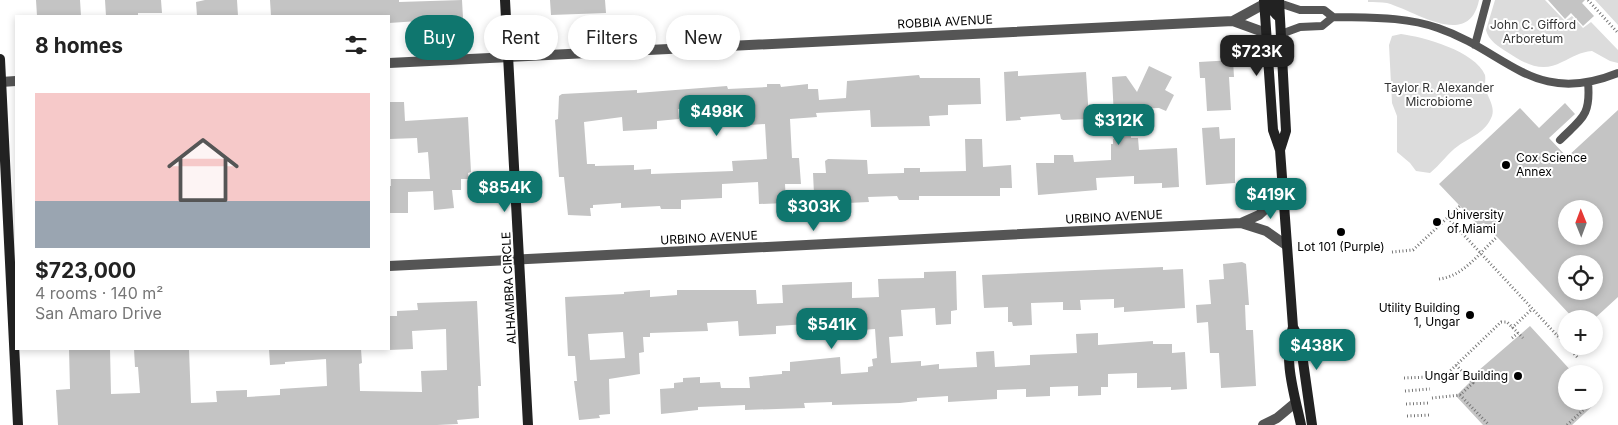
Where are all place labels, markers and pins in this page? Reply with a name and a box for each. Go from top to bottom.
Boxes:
pin: $723K [1222,34,1292,77]
pin: $498K [682,94,752,137]
pin: $312K [1084,104,1154,146]
place label: Cox Science Annex [1516,150,1587,179]
marker: Cox Science Annex [1500,159,1512,171]
pin: $854K [470,170,540,213]
pin: $419K [1236,178,1306,220]
pin: $303K [779,190,849,232]
place label: University of Miami [1447,207,1504,236]
marker: University of Miami [1431,216,1443,228]
marker: Lot 101 (Purple) [1335,226,1347,238]
place label: Lot 101 (Purple) [1297,239,1385,254]
place label: Utility Building 1, Ungar [1379,300,1460,329]
pin: $541K [797,308,867,350]
marker: Utility Building 1, Ungar [1464,309,1476,321]
pin: $438K [1282,328,1352,371]
place label: Ungar Building [1425,368,1508,383]
marker: Ungar Building [1512,370,1524,382]

